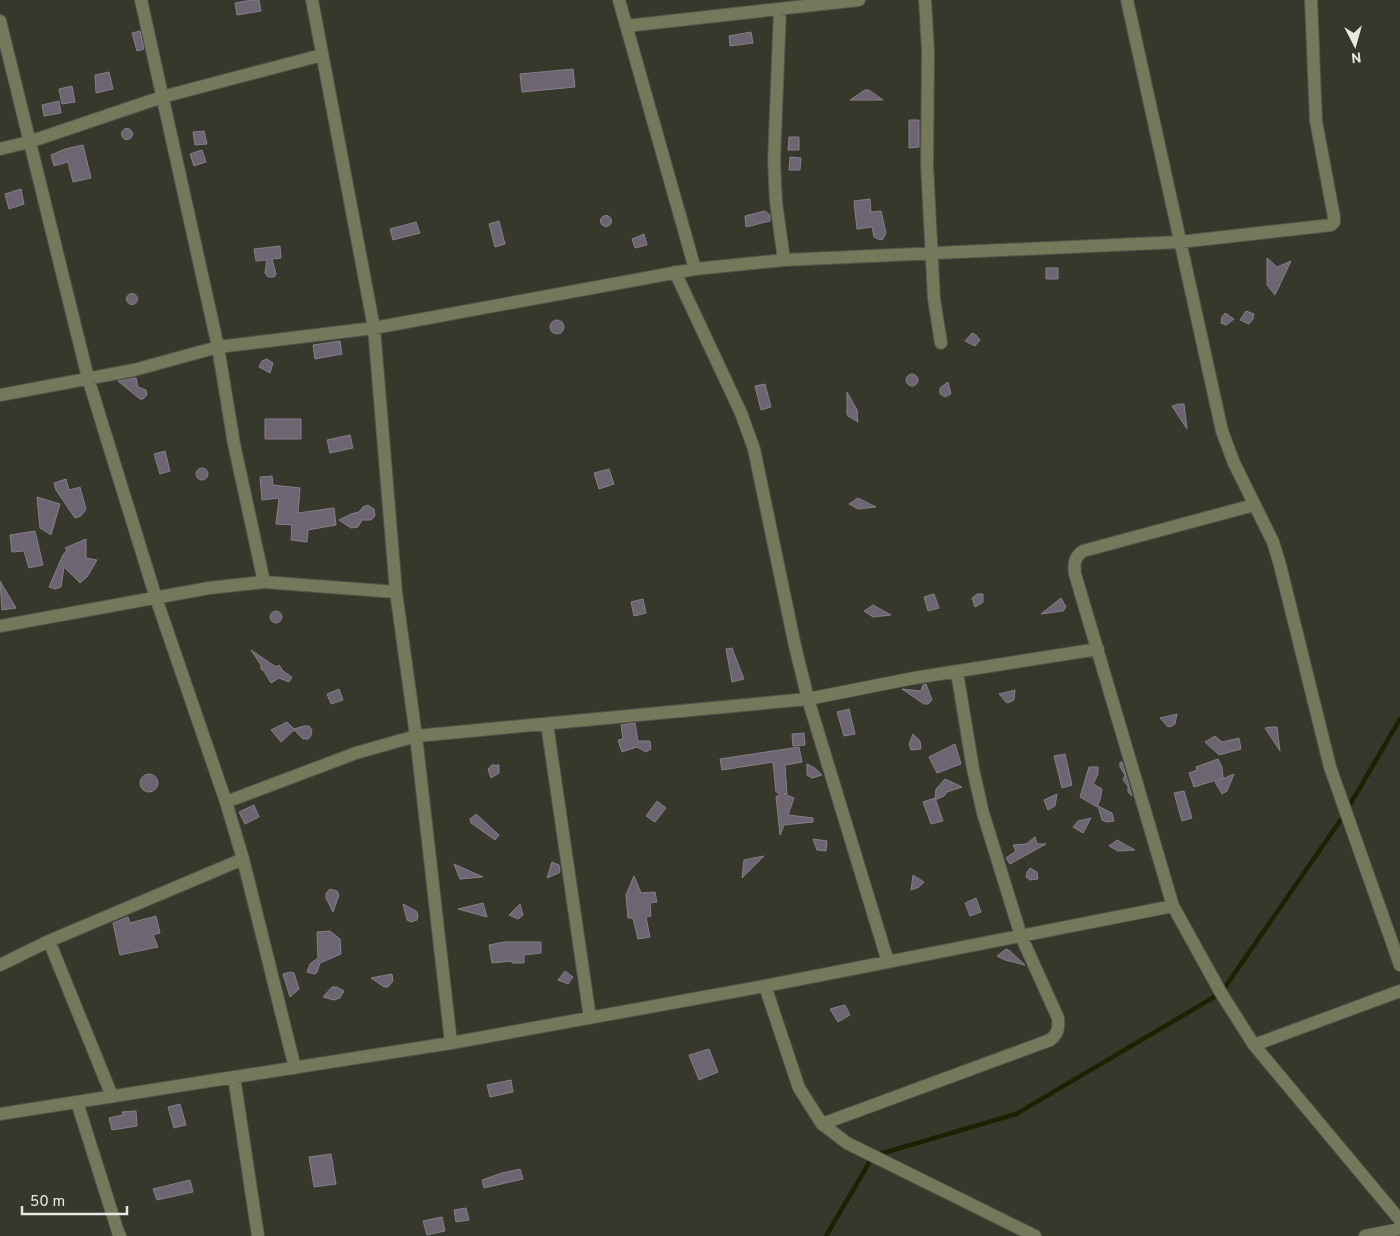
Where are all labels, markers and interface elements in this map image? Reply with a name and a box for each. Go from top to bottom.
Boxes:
north arrow [1330,20,1380,70]
text: N [1350,47,1362,65]
scale bar [22,1184,128,1216]
text: 50 m [30,1193,65,1212]

